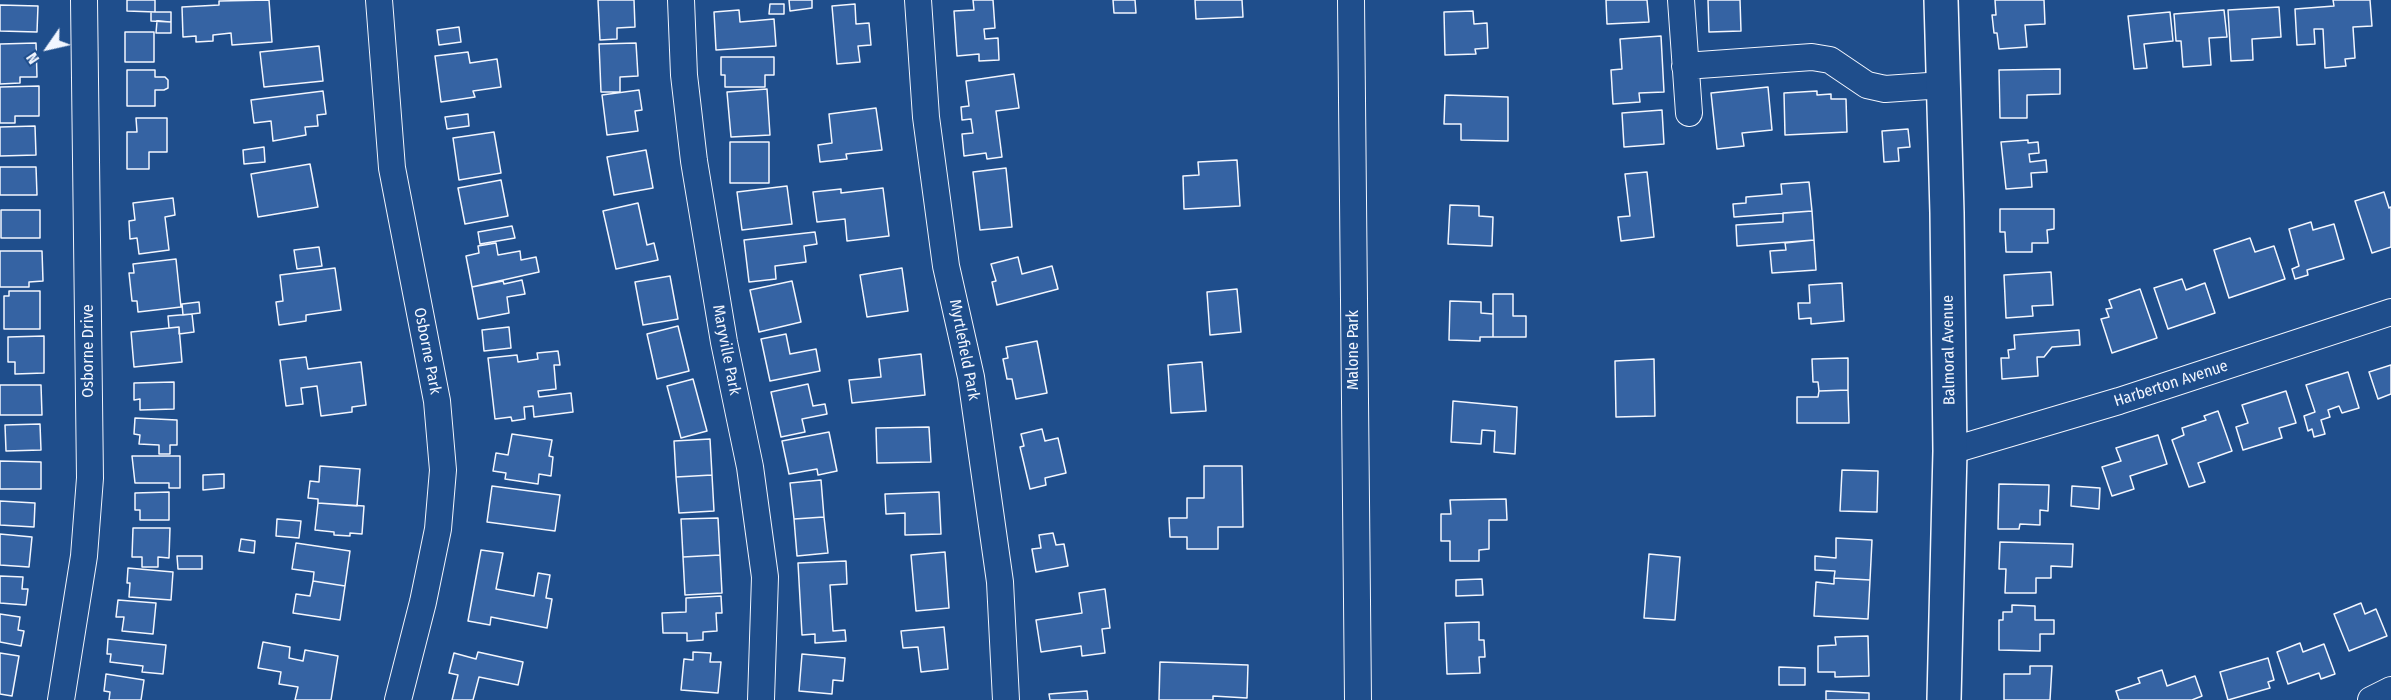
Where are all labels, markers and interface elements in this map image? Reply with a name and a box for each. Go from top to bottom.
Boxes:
north arrow [18,18,78,78]
text: N [22,49,43,68]
street label: Balmoral Avenue [1938,295,1960,405]
street label: Myrtlefield Park [945,298,983,402]
street label: Maryville Park [708,303,744,397]
street label: Osborne Drive [79,304,99,398]
street label: Osborne Park [409,306,445,396]
street label: Malone Park [1344,310,1364,390]
street label: Harberton Avenue [2112,357,2230,411]

